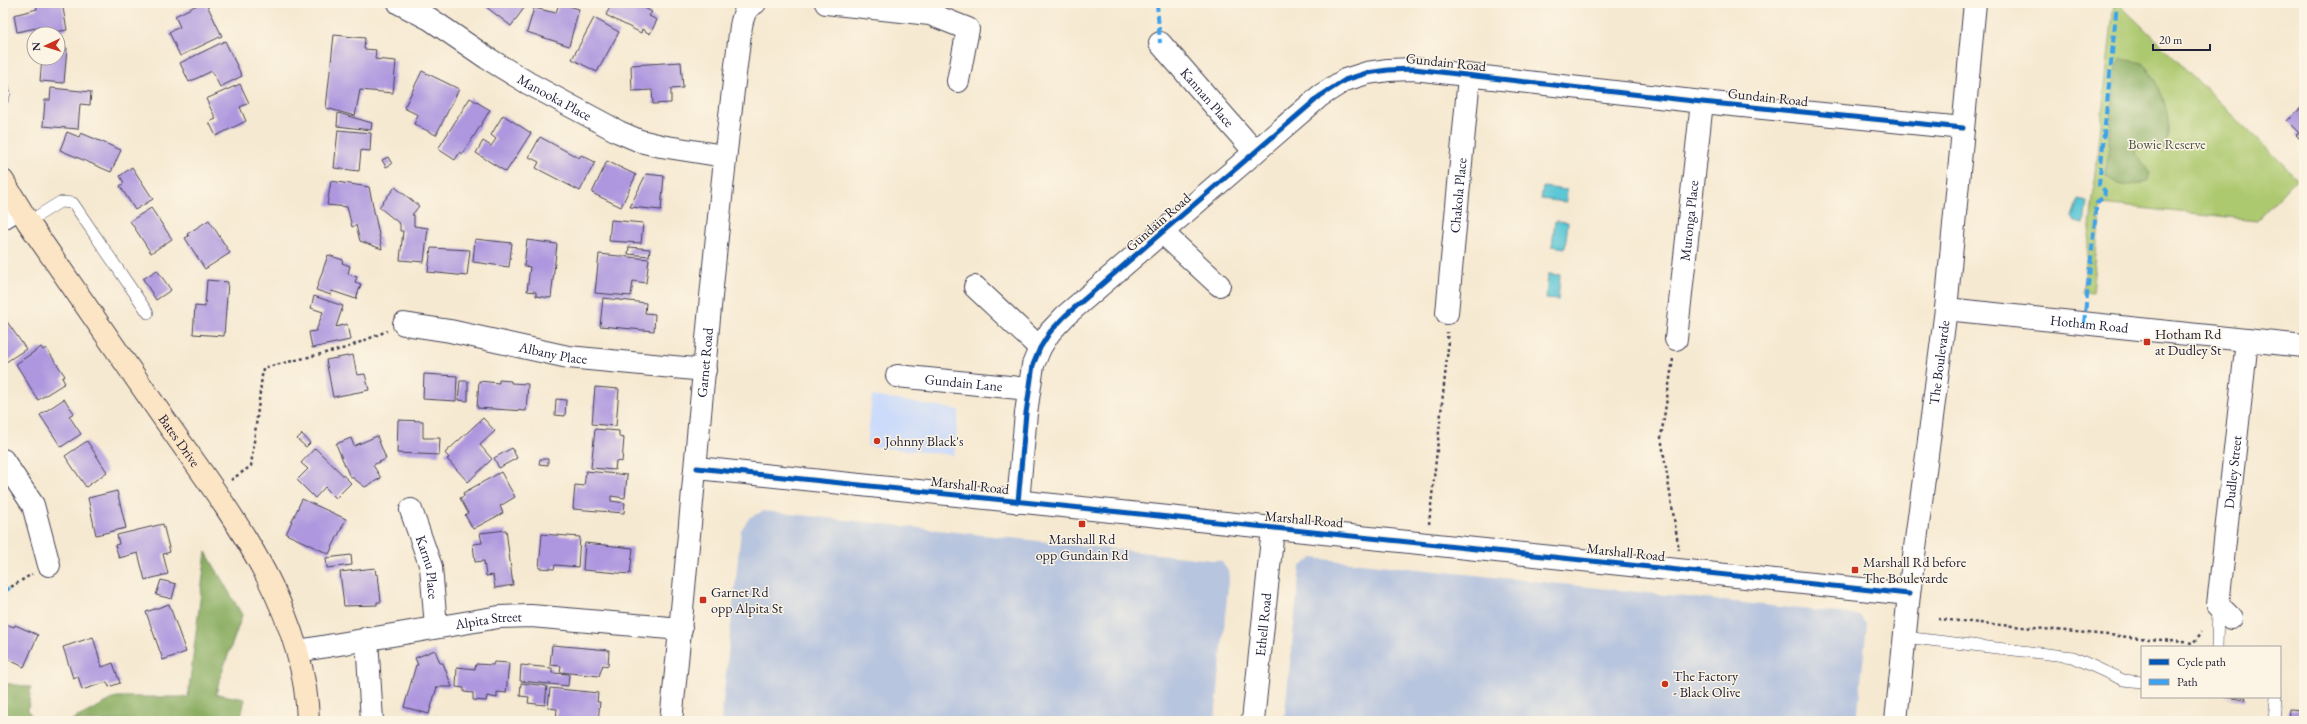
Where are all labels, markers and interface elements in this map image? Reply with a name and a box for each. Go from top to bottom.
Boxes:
north arrow [26,26,66,66]
scale bar [2153,26,2210,52]
text: 20 m [2159,32,2183,48]
text: N [29,42,43,52]
street label: Gundain Road [1405,49,1488,75]
street label: Kannan Place [1176,64,1239,131]
street label: Manooka Place [514,70,595,125]
street label: Gundain Road [1727,84,1810,110]
park label: Bowie Reserve [2128,135,2206,153]
street label: Chakola Place [1445,157,1470,234]
street label: Muronga Place [1676,179,1702,262]
street label: Gundain Road [1122,188,1195,255]
street label: Hotham Road [2049,311,2130,337]
street label: The Boulevarde [1925,319,1954,406]
place label: Hotham Rd at Dudley St [2155,325,2222,359]
street label: Garnet Road [693,326,717,398]
street label: Albany Place [516,337,588,368]
marker: Hotham Rd at Dudley St [2142,337,2152,347]
street label: Gundain Lane [924,370,1004,395]
street label: Bates Drive [154,410,205,471]
place label: Johnny Black's [884,432,964,450]
street label: Dudley Street [2220,434,2246,510]
marker: Johnny Black's [872,436,882,446]
street label: Marshall Road [930,472,1011,498]
street label: Marshall Road [1264,507,1345,531]
marker: Marshall Rd opp Gundain Rd [1077,519,1087,529]
place label: Marshall Rd opp Gundain Rd [1036,530,1129,564]
street label: Karnu Place [412,533,443,600]
street label: Marshall Road [1586,539,1667,565]
place label: Marshall Rd before The Boulevarde [1863,553,1967,587]
marker: Marshall Rd before The Boulevarde [1850,565,1860,575]
place label: Garnet Rd opp Alpita St [711,583,783,617]
street label: Ethell Road [1251,591,1275,657]
marker: Garnet Rd opp Alpita St [698,595,708,605]
street label: Alpita Street [453,607,523,633]
legend [2141,646,2281,698]
text: Cycle path [2177,654,2226,670]
place label: The Factory - Black Olive [1673,667,1741,701]
text: Path [2177,674,2198,690]
marker: The Factory - Black Olive [1660,679,1670,689]

